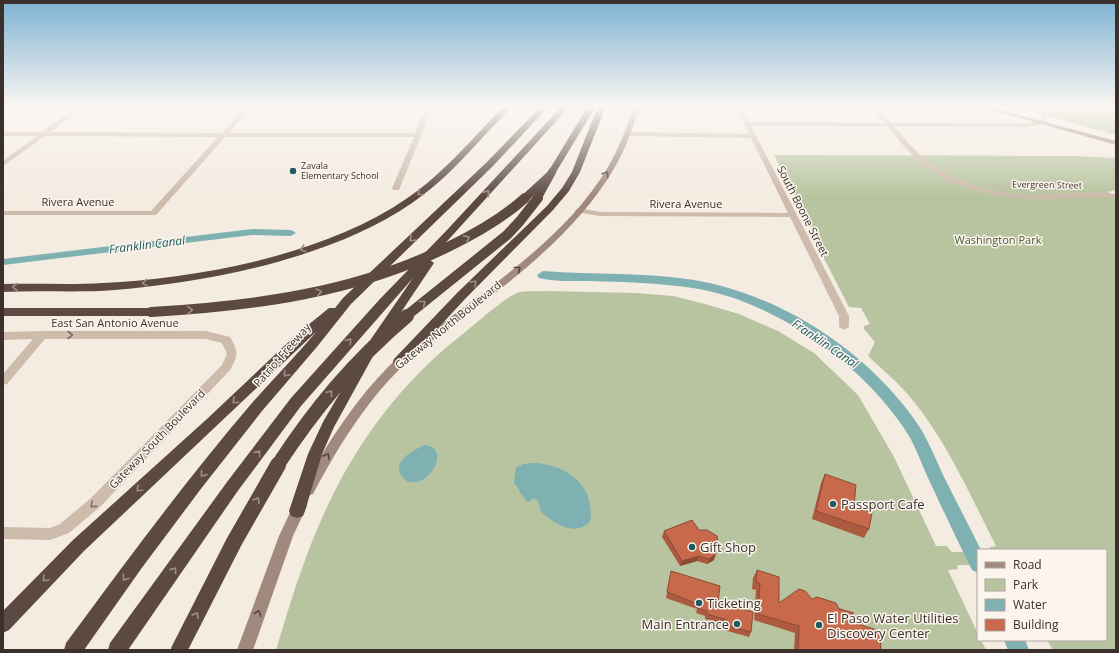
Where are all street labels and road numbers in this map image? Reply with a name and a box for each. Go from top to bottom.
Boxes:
street label: South Boone Street [774,163,833,259]
street label: Evergreen Street [1012,177,1082,192]
street label: Rivera Avenue [42,194,115,209]
street label: Rivera Avenue [650,196,723,211]
street label: Gateway North Boulevard [392,277,504,372]
street label: East San Antonio Avenue [51,315,179,330]
street label: Patriot Freeway [250,319,314,390]
street label: Gateway South Boulevard [105,386,208,491]

